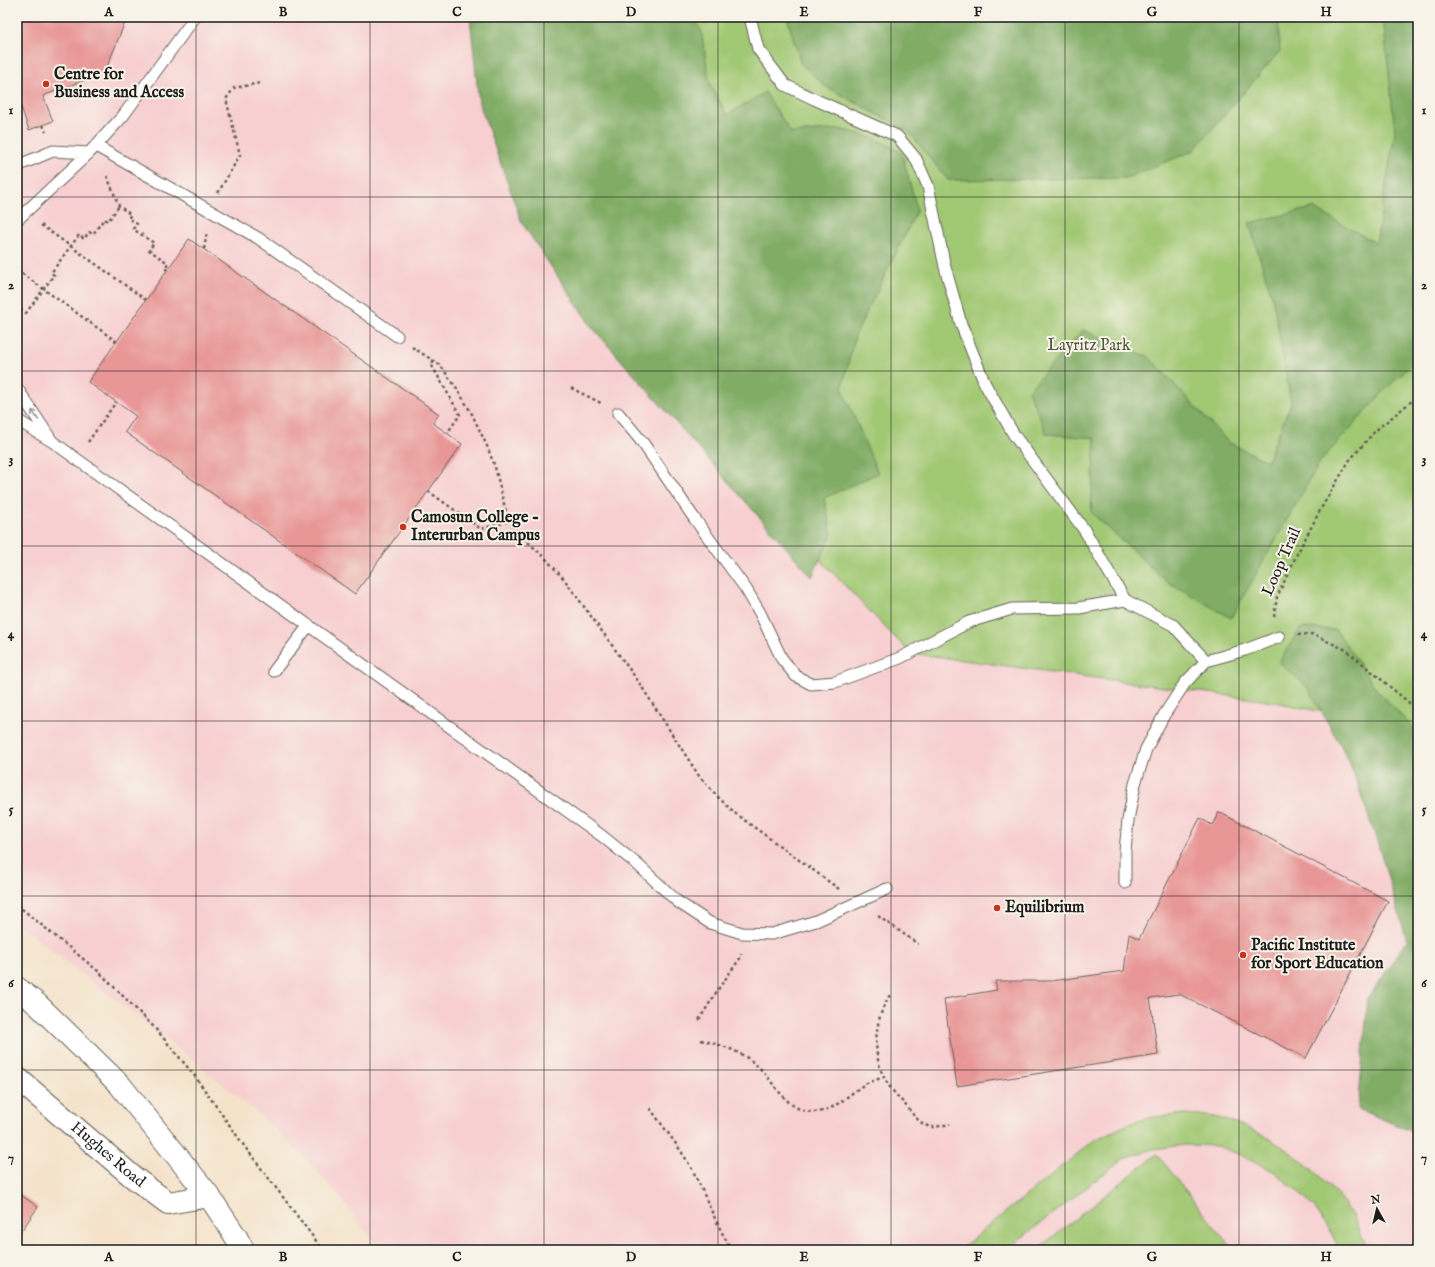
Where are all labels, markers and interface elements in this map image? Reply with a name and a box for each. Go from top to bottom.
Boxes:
text: A [104,4,115,21]
text: B [279,4,288,21]
text: C [452,4,462,21]
text: D [626,4,637,21]
text: E [799,4,809,21]
text: F [974,4,983,21]
text: G [1147,4,1158,21]
text: H [1320,4,1332,21]
place label: Centre for Business and Access [54,65,184,103]
marker: Centre for Business and Access [41,79,51,89]
text: 1 [9,102,14,119]
text: 1 [1422,102,1427,119]
text: 2 [8,277,14,294]
text: 2 [1421,277,1427,294]
park label: Layritz Park [1048,336,1131,356]
one-way arrow [31,410,39,421]
text: 3 [9,451,14,468]
text: 3 [1422,451,1427,468]
place label: Camosun College - Interurban Campus [411,508,540,546]
marker: Camosun College - Interurban Campus [398,522,408,532]
street label: Loop Trail [1258,524,1306,599]
text: 4 [8,626,15,643]
text: 4 [1421,626,1428,643]
text: 5 [9,801,14,818]
text: 5 [1422,801,1427,818]
place label: Equilibrium [1005,898,1085,918]
marker: Equilibrium [992,903,1002,913]
place label: Pacific Institute for Sport Education [1251,936,1384,974]
marker: Pacific Institute for Sport Education [1238,950,1248,960]
text: 6 [8,975,14,992]
text: 6 [1421,975,1427,992]
street label: Hughes Road [66,1118,149,1193]
text: 7 [8,1150,14,1167]
text: 7 [1421,1150,1427,1167]
north arrow [1357,1189,1397,1229]
text: N [1369,1192,1382,1208]
text: A [104,1249,115,1266]
text: B [279,1249,288,1266]
text: C [452,1249,462,1266]
text: D [626,1249,637,1266]
text: E [799,1249,809,1266]
text: F [974,1249,983,1266]
text: G [1147,1249,1158,1266]
text: H [1320,1249,1332,1266]

